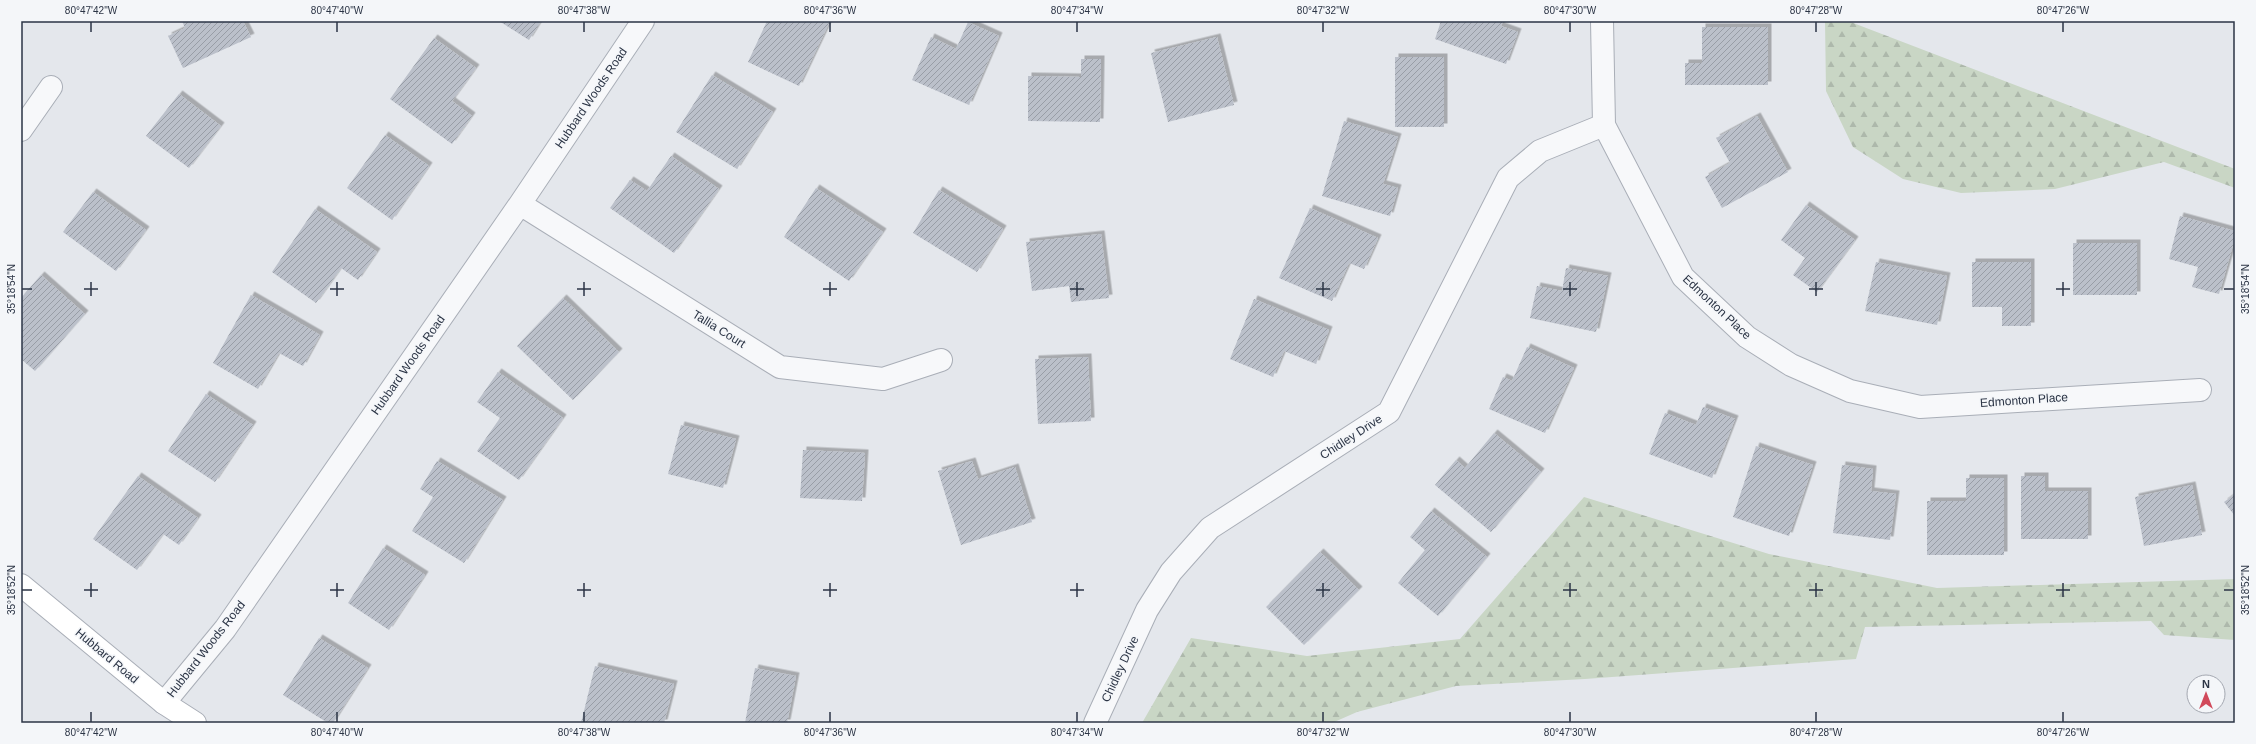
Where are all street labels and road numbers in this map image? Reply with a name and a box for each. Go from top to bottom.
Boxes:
street label: Hubbard Woods Road [552,45,630,151]
street label: Edmonton Place [1680,272,1754,342]
street label: Tallia Court [690,307,749,351]
street label: Hubbard Woods Road [368,312,448,418]
street label: Edmonton Place [1980,390,2069,410]
street label: Chidley Drive [1317,412,1385,462]
street label: Hubbard Woods Road [164,598,248,700]
street label: Hubbard Road [73,626,141,686]
street label: Chidley Drive [1099,633,1142,704]

